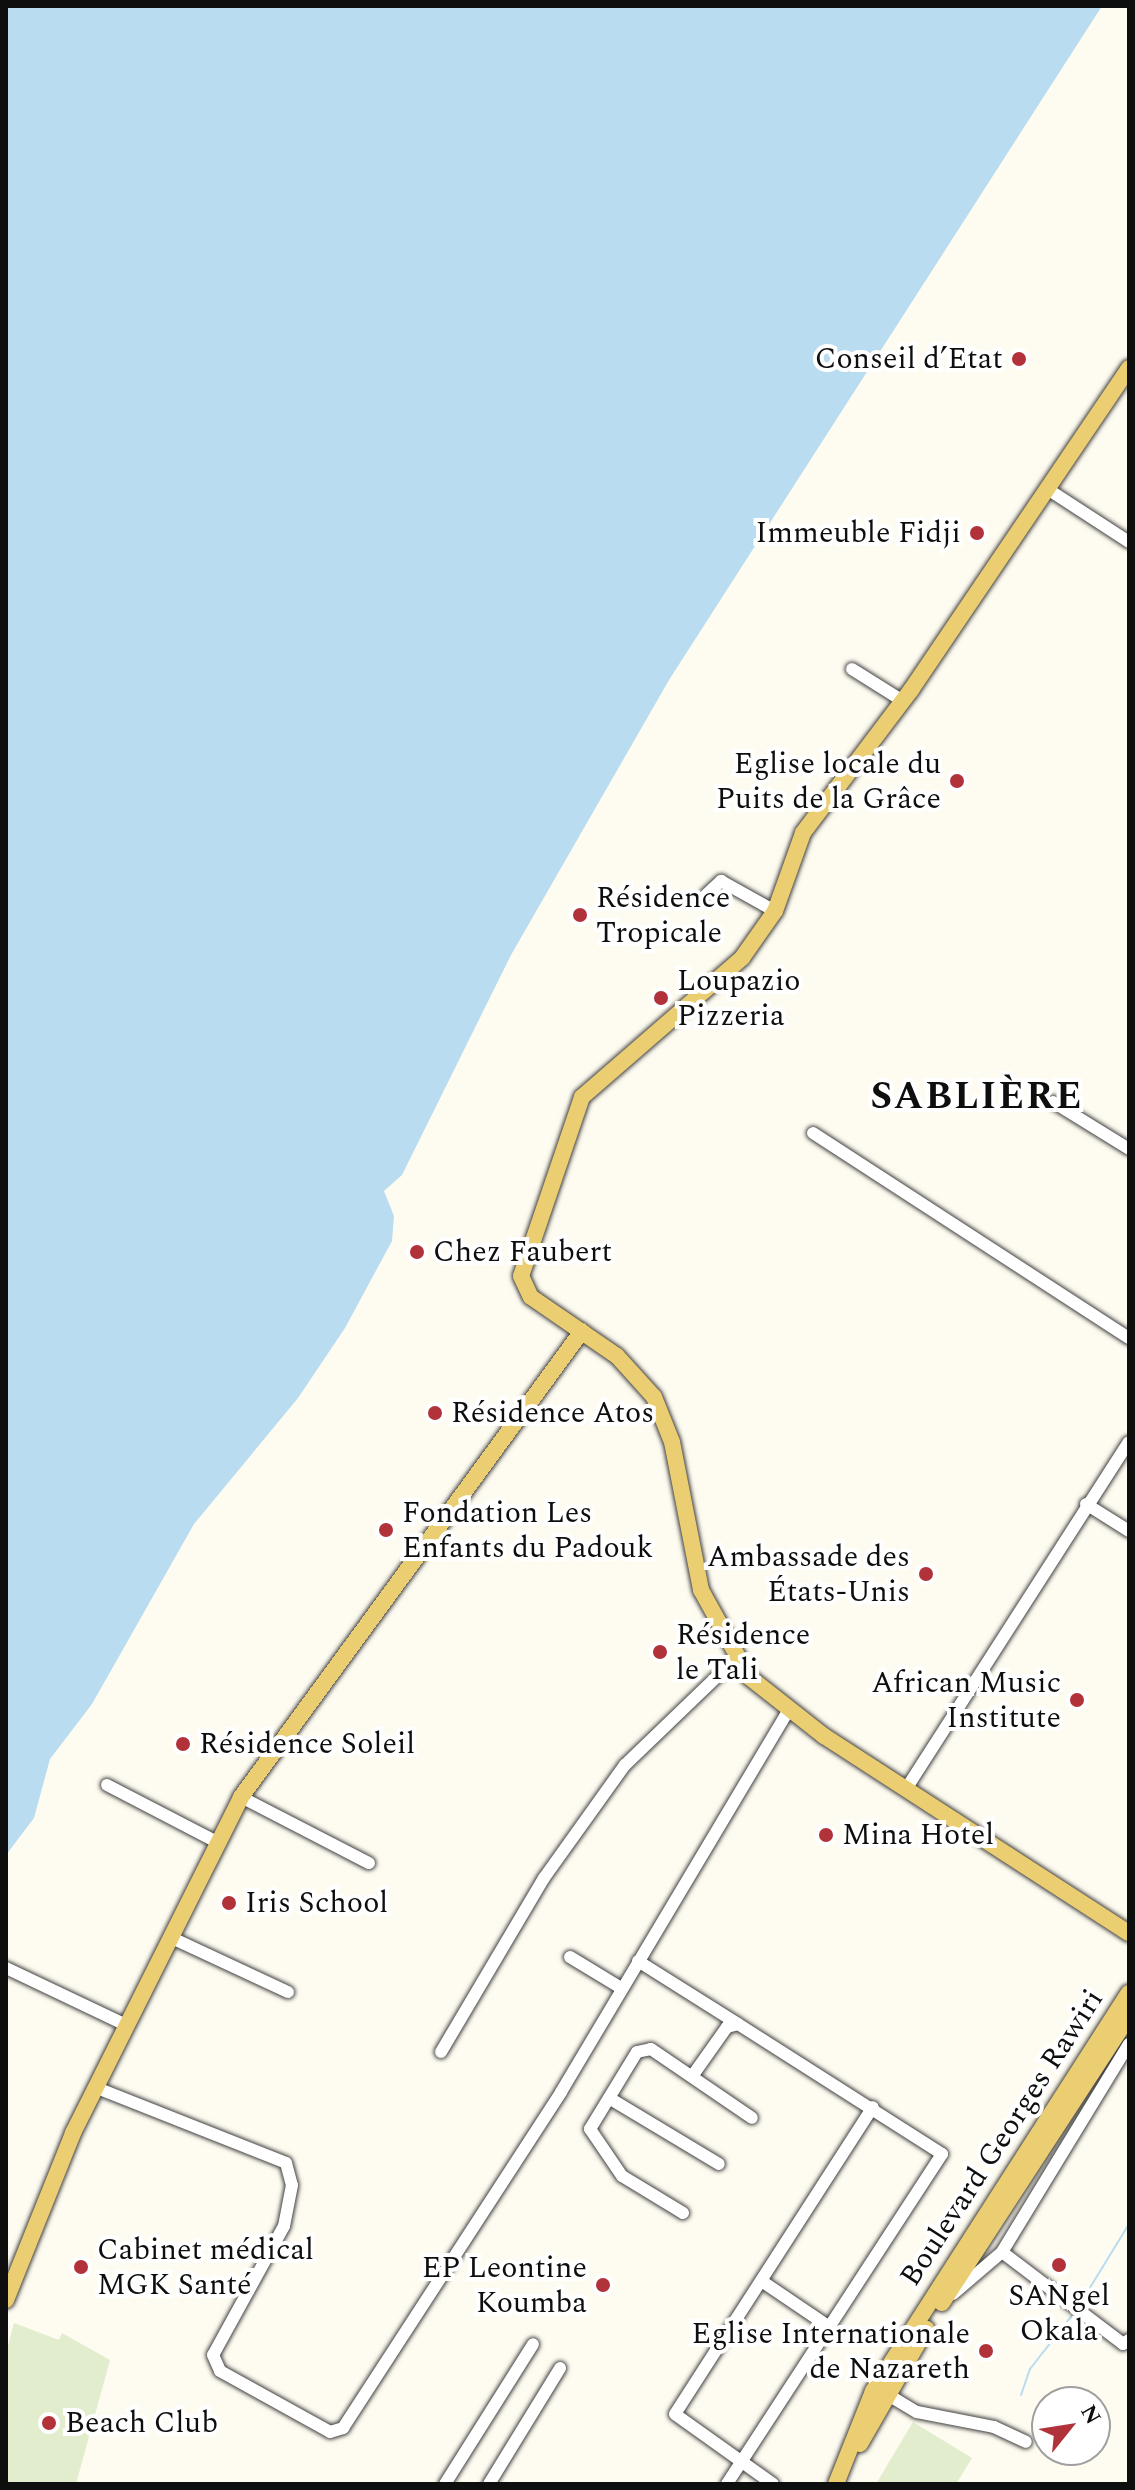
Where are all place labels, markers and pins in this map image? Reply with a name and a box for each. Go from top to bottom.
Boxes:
place label: Conseil d’Etat [815,341,1003,377]
marker: Conseil d’Etat [1010,350,1028,368]
place label: Immeuble Fidji [756,515,961,551]
marker: Immeuble Fidji [968,524,986,542]
place label: Eglise locale du Puits de la Grâce [716,746,941,816]
marker: Eglise locale du Puits de la Grâce [948,772,966,790]
place label: Résidence Tropicale [596,880,730,950]
marker: Résidence Tropicale [571,906,589,924]
place label: Loupazio Pizzeria [677,963,801,1034]
marker: Loupazio Pizzeria [652,989,670,1007]
place label: Chez Faubert [433,1234,612,1270]
marker: Chez Faubert [408,1243,426,1261]
place label: Résidence Atos [451,1395,654,1431]
marker: Résidence Atos [426,1404,444,1422]
place label: Fondation Les Enfants du Padouk [402,1495,653,1566]
marker: Fondation Les Enfants du Padouk [377,1521,395,1539]
place label: Ambassade des États-Unis [707,1539,910,1610]
marker: Ambassade des États-Unis [917,1565,935,1583]
place label: Résidence le Tali [676,1617,810,1688]
marker: Résidence le Tali [651,1643,669,1661]
place label: African Music Institute [871,1665,1061,1736]
marker: African Music Institute [1068,1691,1086,1709]
place label: Résidence Soleil [199,1726,415,1762]
marker: Résidence Soleil [174,1735,192,1753]
place label: Mina Hotel [842,1817,994,1853]
marker: Mina Hotel [817,1826,835,1844]
place label: Iris School [245,1885,388,1921]
marker: Iris School [220,1894,238,1912]
place label: Cabinet médical MGK Santé [97,2232,314,2302]
place label: EP Leontine Koumba [422,2250,587,2320]
marker: SANgel Okala [1050,2256,1068,2274]
marker: Cabinet médical MGK Santé [72,2258,90,2276]
marker: EP Leontine Koumba [594,2276,612,2294]
place label: SANgel Okala [1008,2278,1110,2348]
place label: Eglise Internationale de Nazareth [692,2316,970,2386]
marker: Eglise Internationale de Nazareth [977,2342,995,2360]
place label: Beach Club [65,2405,218,2441]
marker: Beach Club [40,2414,58,2432]

